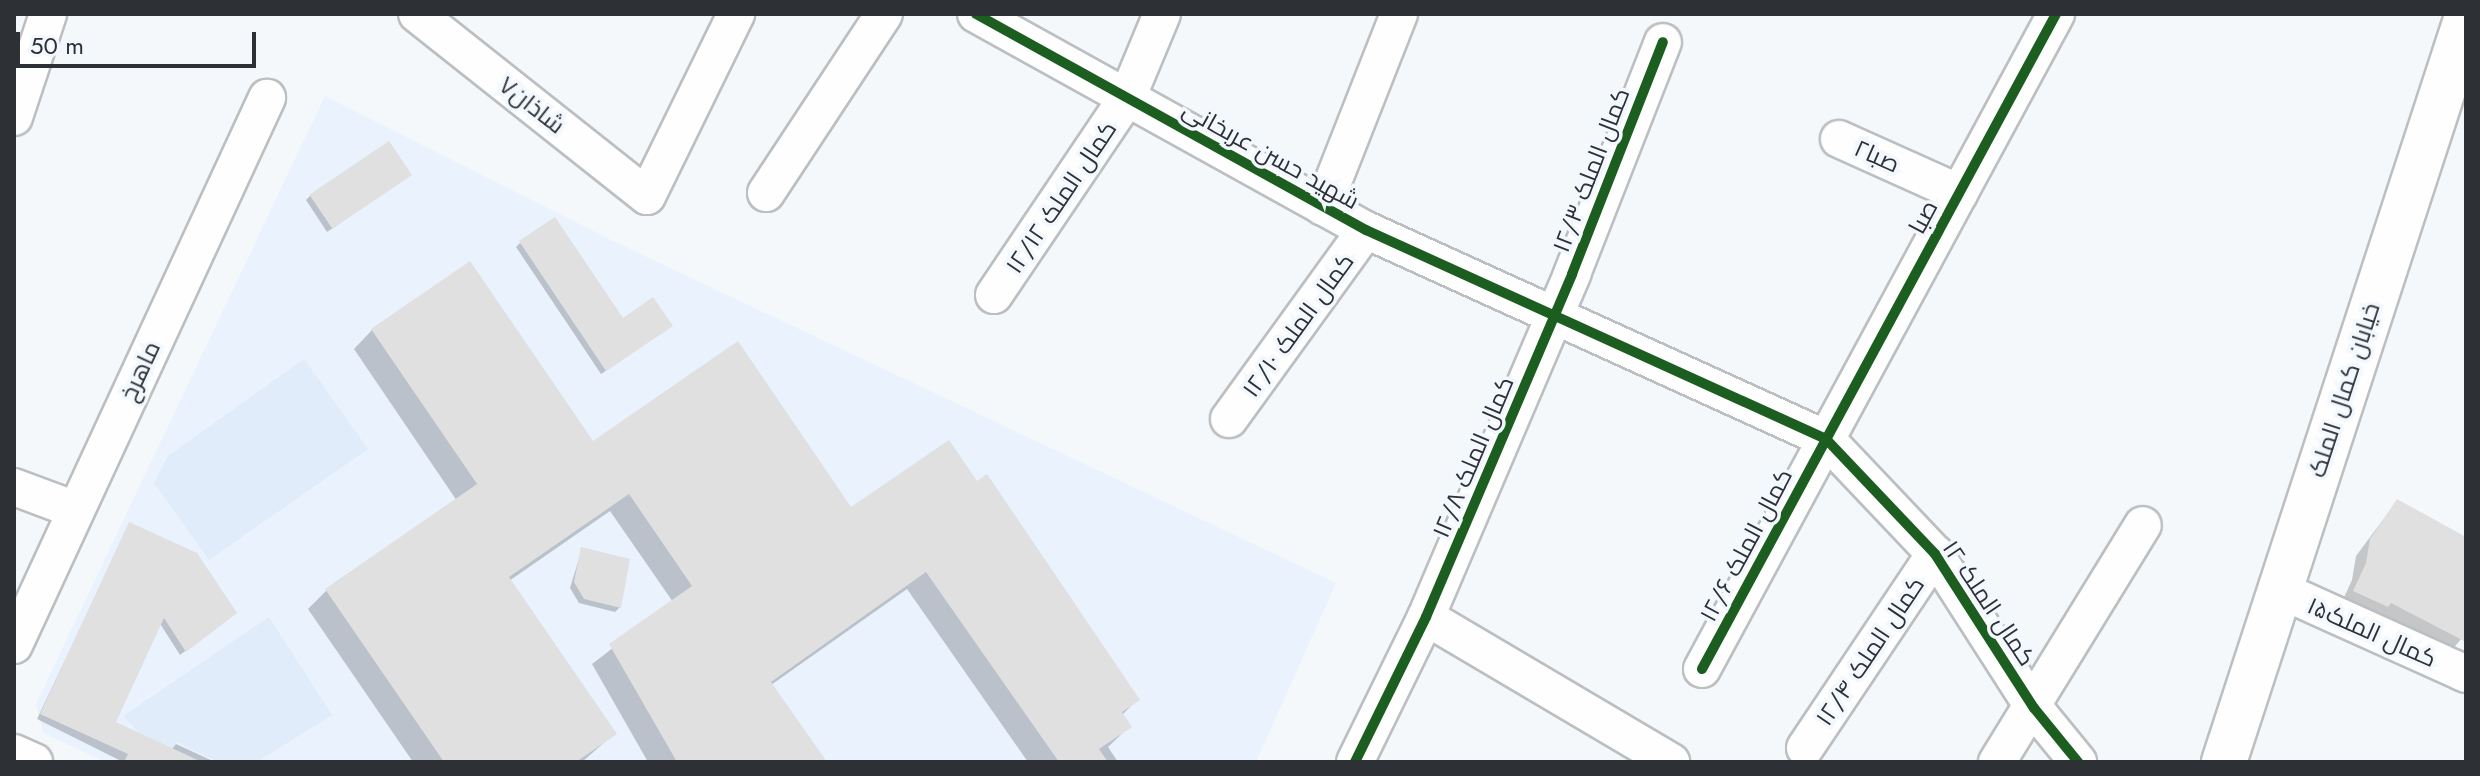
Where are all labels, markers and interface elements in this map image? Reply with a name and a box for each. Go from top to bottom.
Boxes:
scale bar [20,16,260,66]
text: 50 m [30,28,84,63]
street label: شاذان۷ [493,70,571,140]
street label: کمال الملک ۱۲/۳ [1546,84,1636,256]
street label: شهید حسن عربخانی [1178,95,1364,215]
street label: کمال الملک ۱۲/۱۲ [999,115,1123,279]
street label: صبا۲ [1850,133,1904,179]
street label: صبا [1902,195,1944,239]
street label: کمال الملک ۱۲/۱۰ [1236,247,1360,403]
street label: خیابان کمال الملک [2302,299,2386,481]
street label: ماهرخ [114,336,166,406]
street label: کمال الملک ۱۲/۸ [1426,372,1520,542]
street label: کمال الملک ۱۲/۶ [1694,464,1798,626]
street label: کمال الملک ۱۲ [1937,535,2041,671]
street label: کمال الملک ۱۲/۴ [1810,571,1930,731]
street label: کمال الملک۱۵ [2303,591,2441,673]

